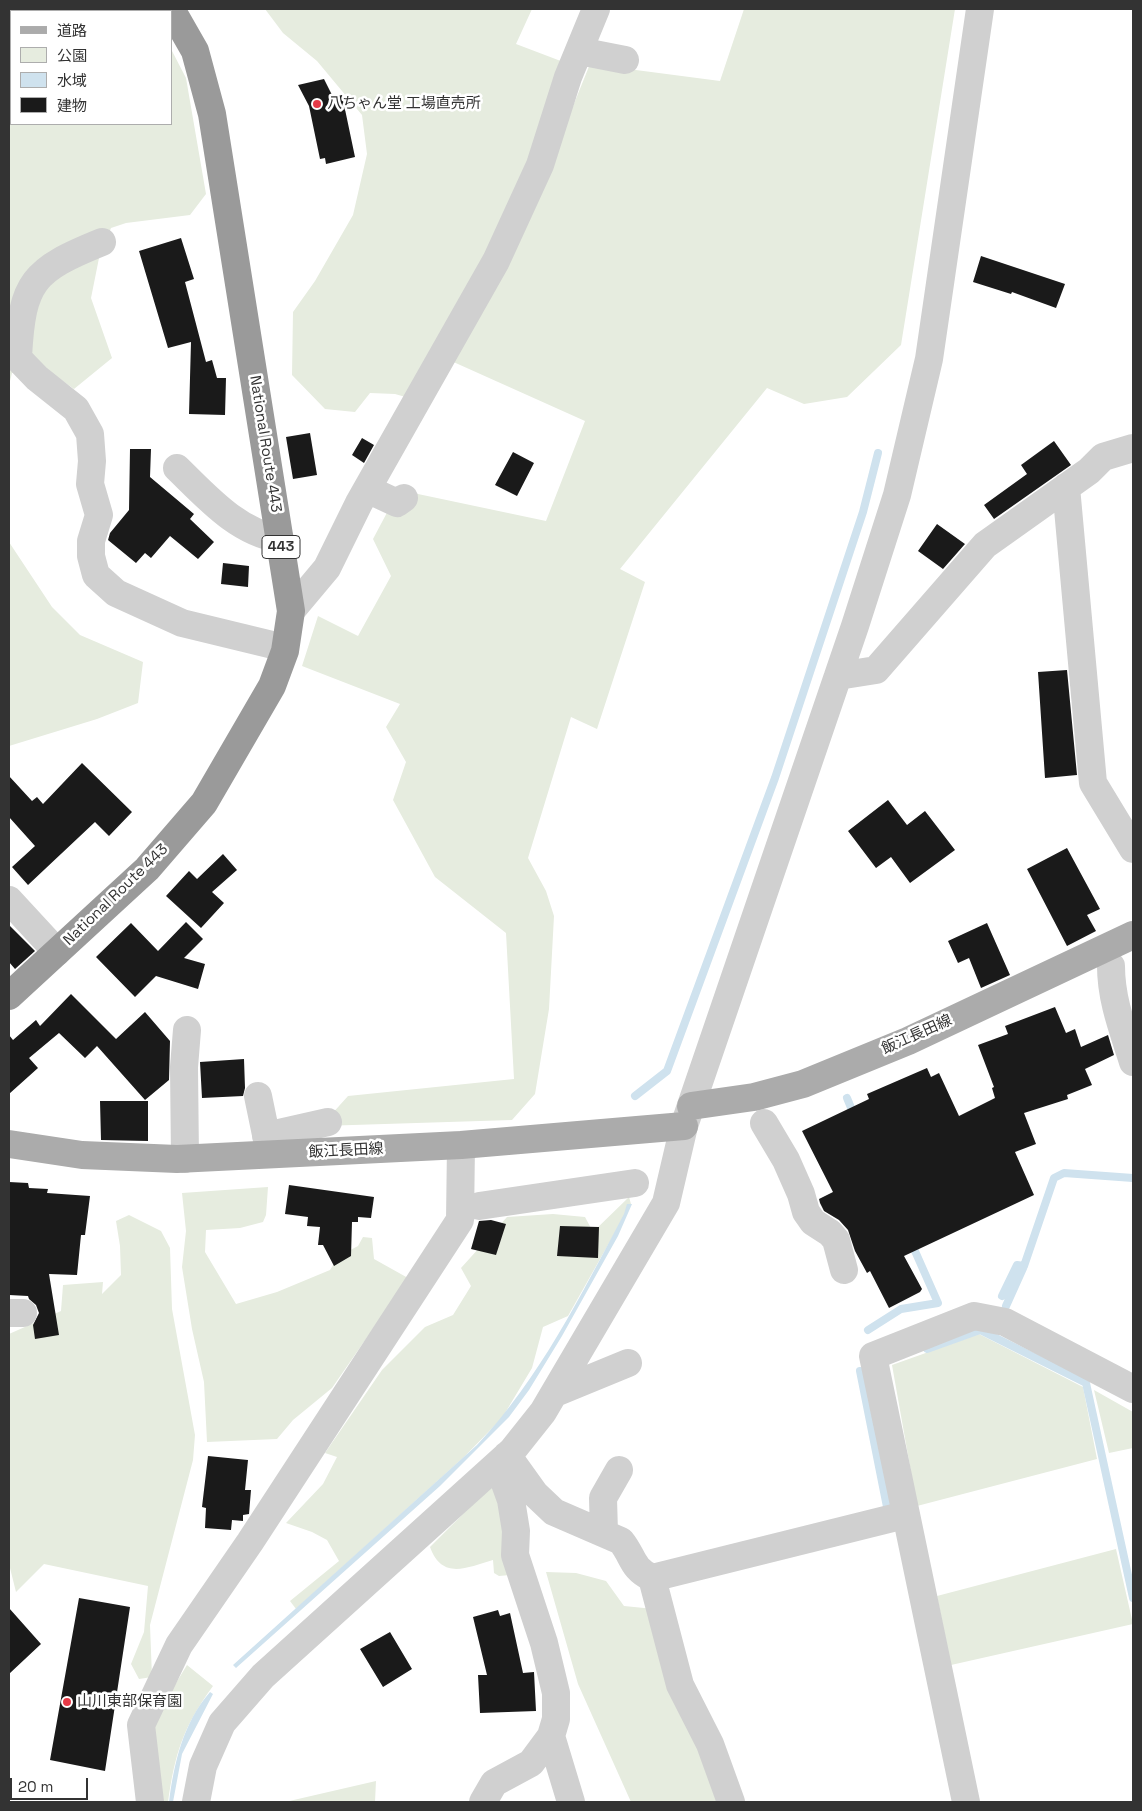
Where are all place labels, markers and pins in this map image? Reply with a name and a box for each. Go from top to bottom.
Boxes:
place label: 八ちゃん堂 工場直売所 [327,95,481,113]
marker: 八ちゃん堂 工場直売所 [311,98,323,110]
place label: 山川東部保育園 [77,1693,182,1711]
marker: 山川東部保育園 [61,1696,73,1708]

